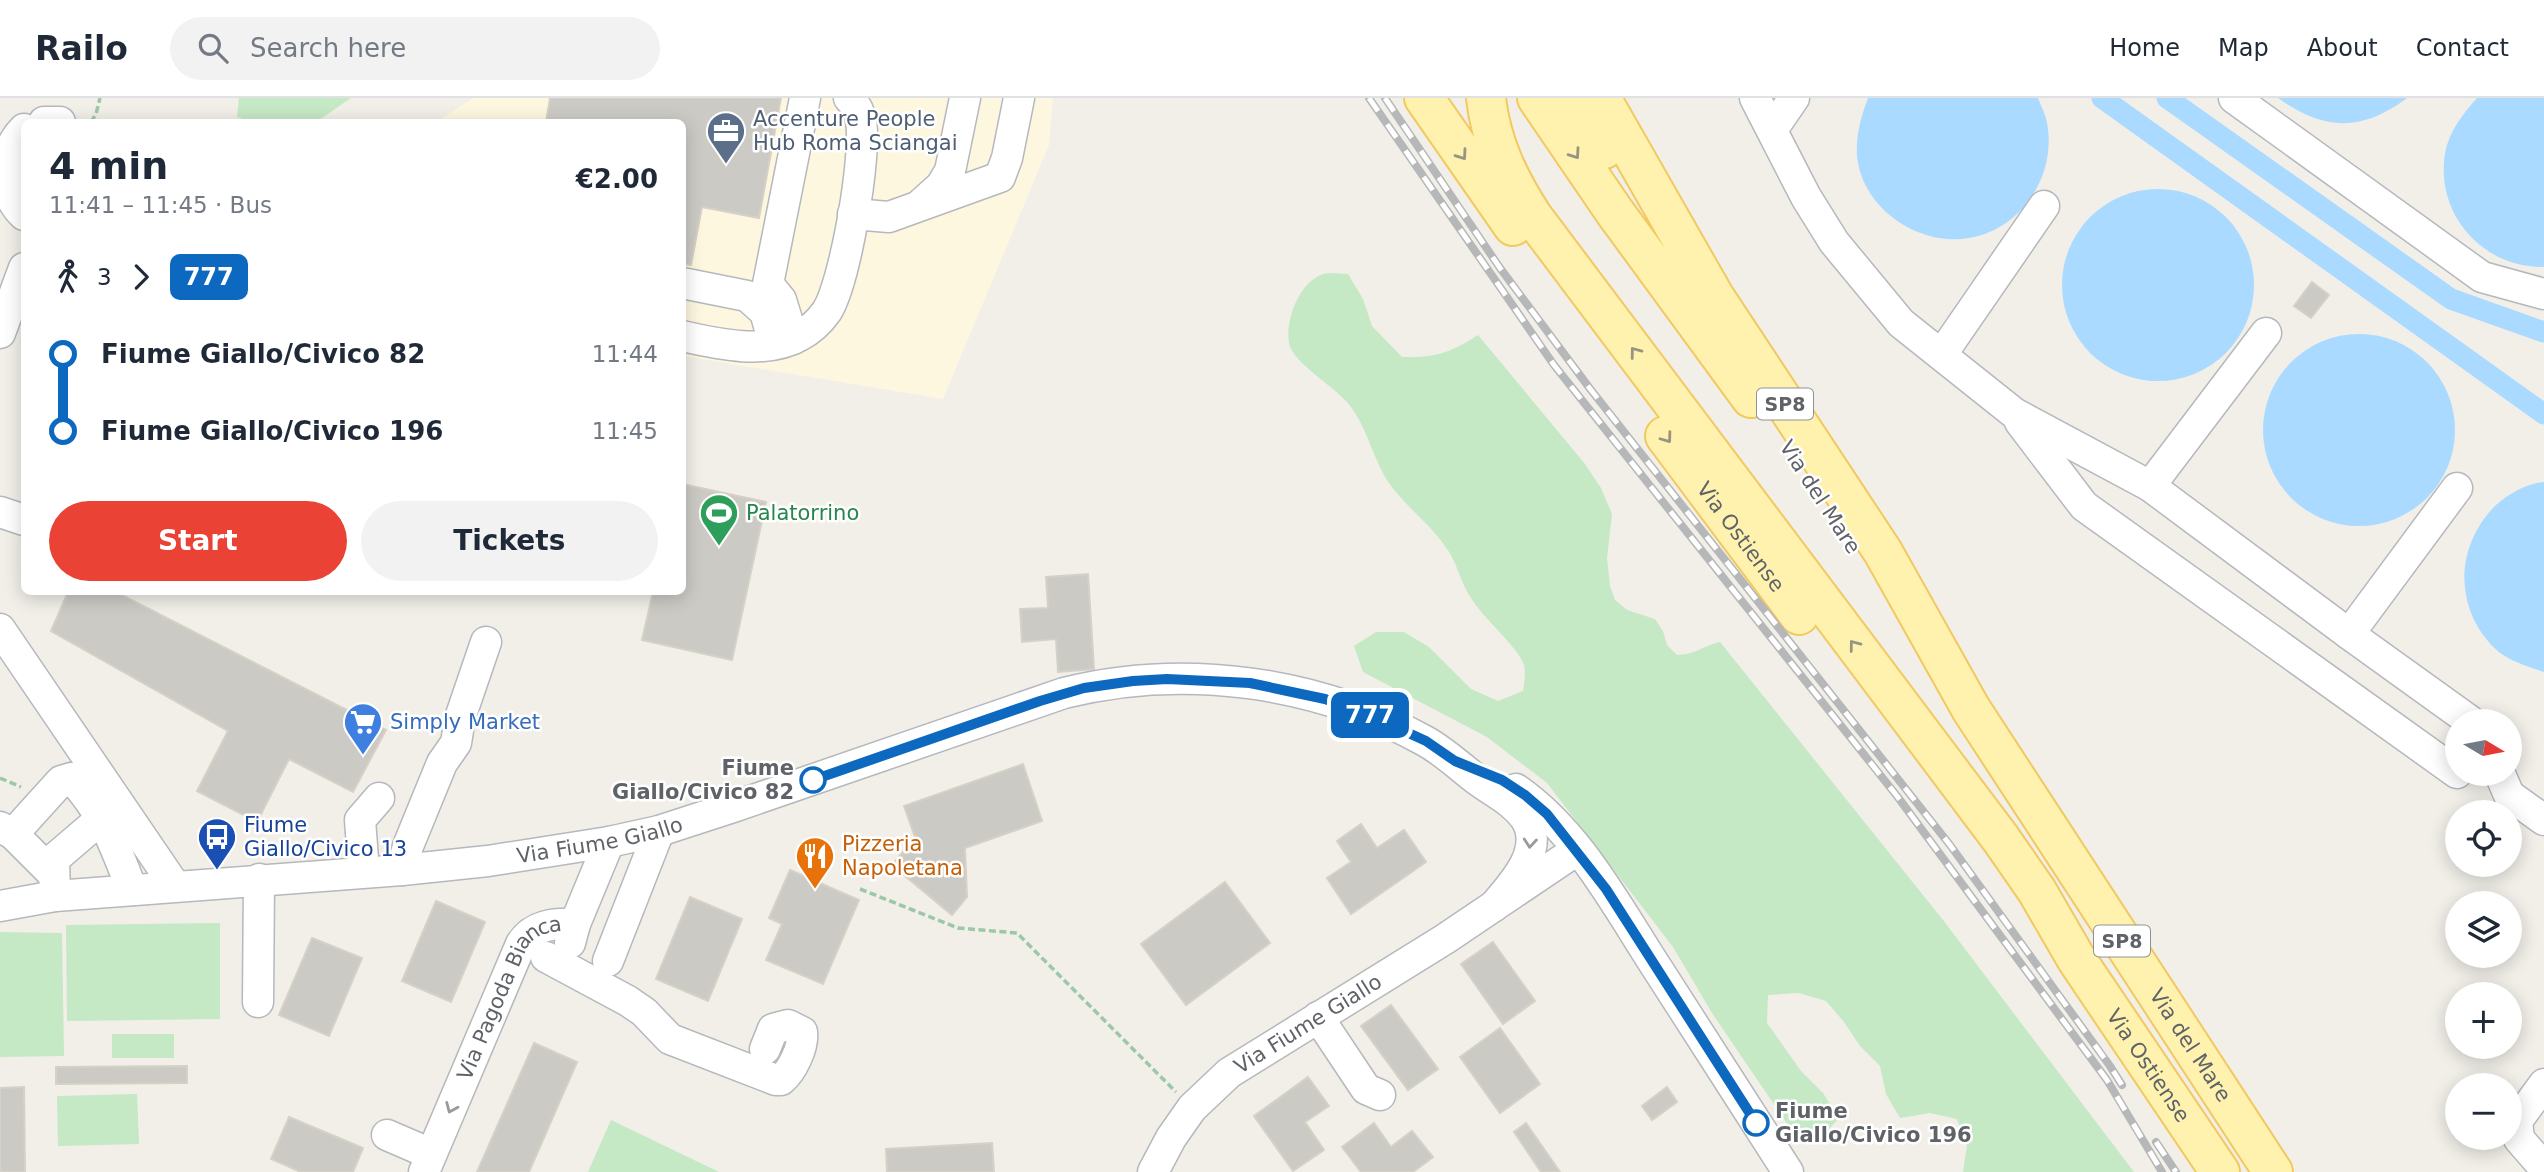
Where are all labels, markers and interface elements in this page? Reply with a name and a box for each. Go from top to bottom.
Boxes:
search box [170,17,660,80]
text: Railo [35,29,128,68]
icon: search [194,29,232,67]
text: Search here [250,33,406,63]
text: Home [2109,34,2180,62]
text: Map [2218,34,2269,62]
text: About [2307,34,2378,62]
text: Contact [2416,34,2509,62]
place label: Accenture People Hub Roma Sciangai [753,107,958,155]
office icon: Accenture People Hub Roma Sciangai [705,110,747,165]
text: 4 min [49,144,168,188]
one-way arrow [1567,146,1579,159]
one-way arrow [1453,147,1466,160]
text: €2.00 [576,164,658,194]
text: 11:41 – 11:45 · Bus [49,192,272,218]
icon: walk [49,258,87,296]
icon: forward [122,258,160,296]
text: 777 [184,263,234,291]
text: 3 [97,264,112,290]
text: Fiume Giallo/Civico 82 [101,339,425,369]
text: 11:44 [592,341,658,367]
one-way arrow [1631,347,1643,359]
road number: SP8 [1757,388,1813,420]
text: Fiume Giallo/Civico 196 [101,416,443,446]
text: 11:45 [592,418,658,444]
one-way arrow [1659,430,1671,443]
street label: Via del Mare [1775,436,1865,558]
street label: Via Ostiense [1692,477,1789,596]
sports icon: Palatorrino [698,492,740,547]
button: Start [49,501,347,581]
button: Tickets [361,501,658,581]
place label: Palatorrino [746,501,859,525]
one-way arrow [1849,640,1862,653]
line badge: 777 [1330,692,1410,738]
supermarket icon: Simply Market [342,701,384,756]
text: 777 [1345,701,1395,729]
north arrow [2445,709,2522,786]
map controls [2445,709,2522,1150]
place label: Simply Market [390,710,540,734]
place label: Fiume Giallo/Civico 82 [612,756,794,804]
marker: Fiume Giallo/Civico 82 [800,767,826,793]
button: locate [2445,800,2522,877]
street label: Via Fiume Giallo [515,812,686,868]
place label: Fiume Giallo/Civico 13 [244,813,407,861]
bus stop icon: Fiume Giallo/Civico 13 [196,816,238,871]
place label: Pizzeria Napoletana [842,832,963,880]
restaurant icon: Pizzeria Napoletana [794,835,836,890]
one-way arrow [1523,838,1538,849]
button: layers [2445,891,2522,968]
street label: Via Pagoda Bianca [453,912,563,1084]
road number: SP8 [2094,926,2150,956]
street label: Via Fiume Giallo [1230,969,1386,1079]
button: + [2445,982,2522,1059]
street label: Via del Mare [2145,984,2236,1106]
street label: Via Ostiense [2102,1005,2195,1127]
button: − [2445,1073,2522,1150]
place label: Fiume Giallo/Civico 196 [1775,1099,1972,1147]
one-way arrow [445,1102,459,1114]
marker: Fiume Giallo/Civico 196 [1743,1110,1769,1136]

